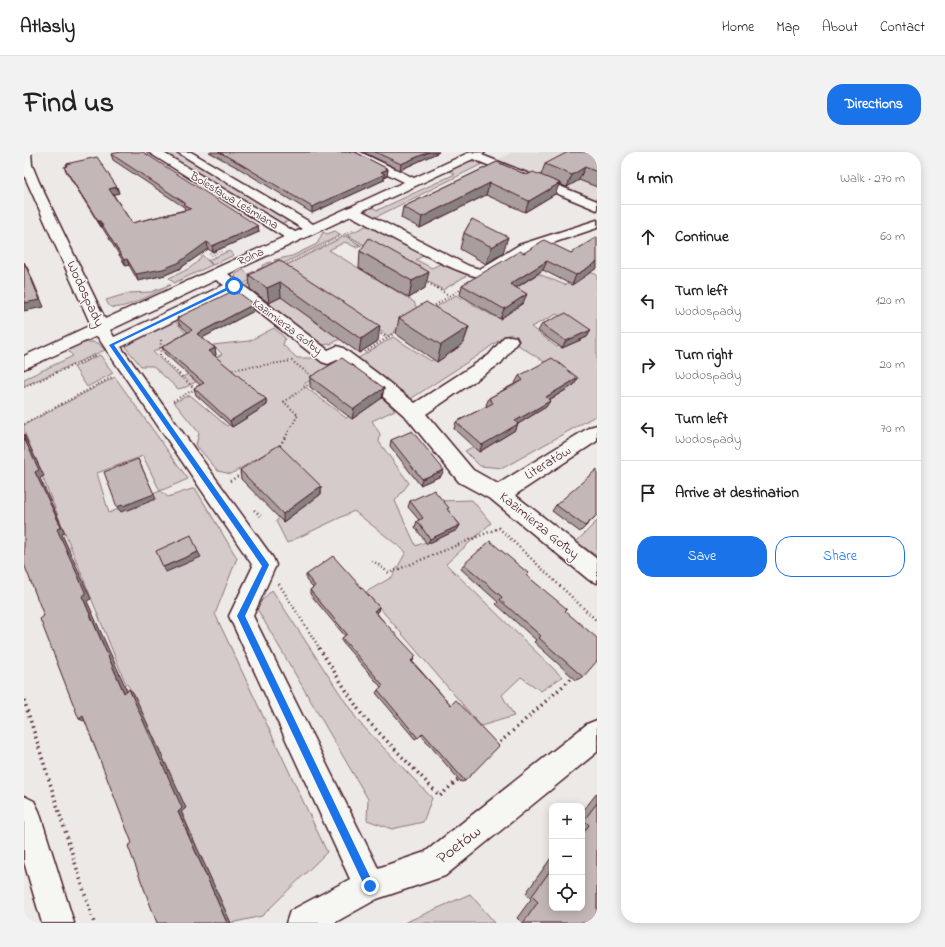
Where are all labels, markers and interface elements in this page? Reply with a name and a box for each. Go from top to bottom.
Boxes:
text: Atlasly [20,14,75,41]
text: Home [722,17,754,38]
text: Map [776,17,800,38]
text: About [822,17,858,38]
text: Contact [880,17,925,38]
text: Find us [24,84,114,125]
button: Directions [827,84,921,125]
text: 4 min [637,166,673,191]
street label: Bolesława Leśmiana [186,167,282,235]
text: Walk · 270 m [840,169,905,188]
icon: ahead [637,226,659,248]
text: Continue [675,226,729,248]
text: 60 m [880,227,905,246]
street label: Rolna [235,243,267,271]
street label: Wodospady [60,257,110,331]
route start [225,277,243,295]
text: Turn left [675,280,728,302]
icon: left [637,290,659,312]
text: 120 m [875,291,905,310]
street label: Kazimierza Gołby [248,295,326,360]
text: Wodospady [675,302,741,321]
text: Turn right [675,344,733,366]
icon: right [637,354,659,376]
text: 20 m [880,355,905,374]
text: Wodospady [675,366,741,385]
text: Turn left [675,408,728,430]
icon: left [637,418,659,440]
text: 70 m [881,419,905,438]
text: Wodospady [675,430,741,449]
street label: Literatów [520,440,576,486]
icon: arrive [637,482,659,504]
text: Arrive at destination [675,482,799,504]
street label: Kazimierza Gołby [494,487,584,566]
button: Save [637,536,767,577]
button: Share [775,536,905,577]
map controls [549,803,585,911]
button: + [549,803,585,839]
street label: Poetów [431,819,487,871]
button: − [549,839,585,875]
button: locate [549,875,585,911]
route end [361,877,379,895]

